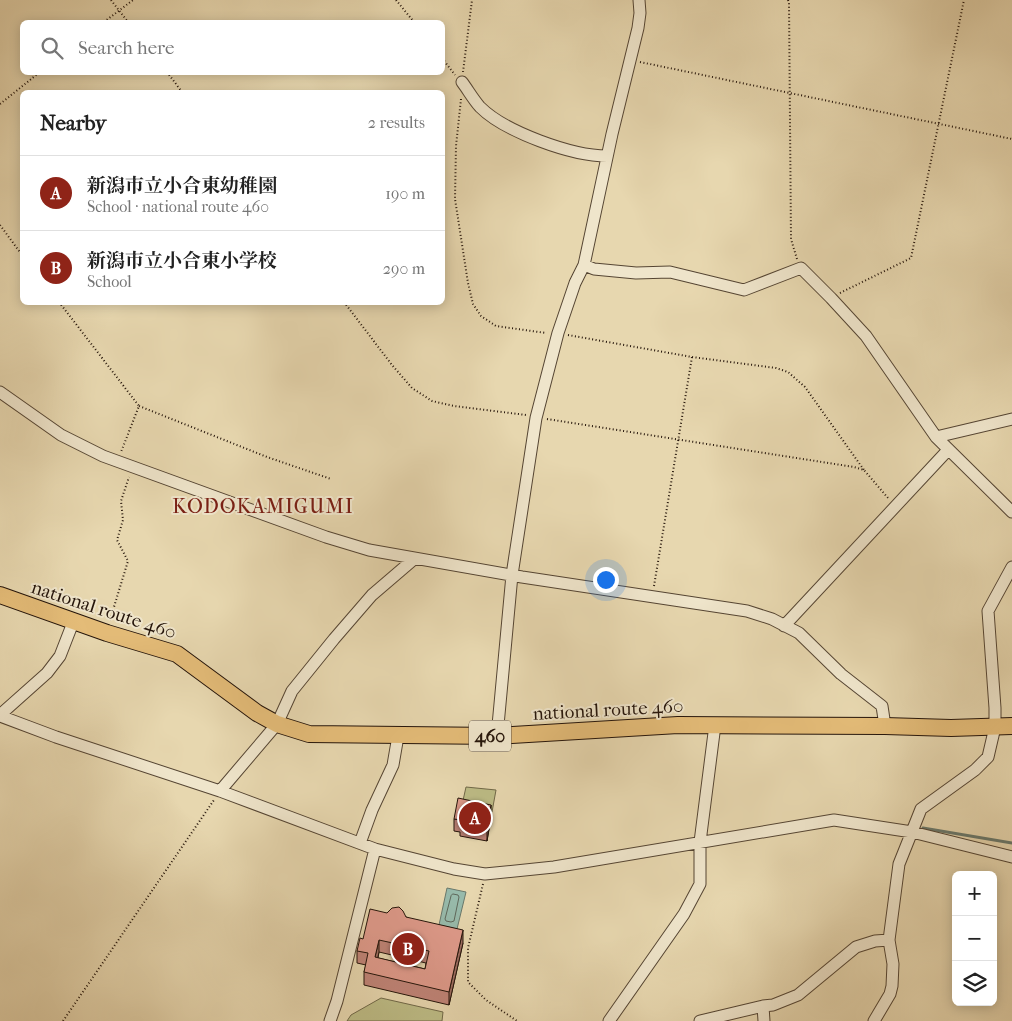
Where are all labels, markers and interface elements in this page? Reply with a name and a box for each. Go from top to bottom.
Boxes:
search box [20,20,445,75]
icon: search [38,34,66,62]
text: Search here [78,37,174,59]
text: Nearby [40,111,106,135]
text: 2 results [368,113,425,132]
text: 新潟市立小合東幼稚園 [87,175,277,197]
text: A [51,184,61,203]
text: 190 m [385,184,425,203]
text: School · national route 460 [87,197,269,216]
text: 新潟市立小合東小学校 [87,250,277,272]
text: B [51,259,61,278]
text: 290 m [383,259,425,278]
text: School [87,272,132,291]
district label: KODOKAMIGUMI [172,495,354,518]
your location [593,567,619,593]
street label: national route 460 [28,576,179,644]
street label: national route 460 [532,695,684,725]
road number: 460 [469,720,511,751]
pin: A [459,799,491,837]
map controls [952,871,997,1006]
button: + [952,871,997,916]
button: − [952,916,997,961]
pin: B [392,930,424,968]
button: layers [952,961,997,1006]

